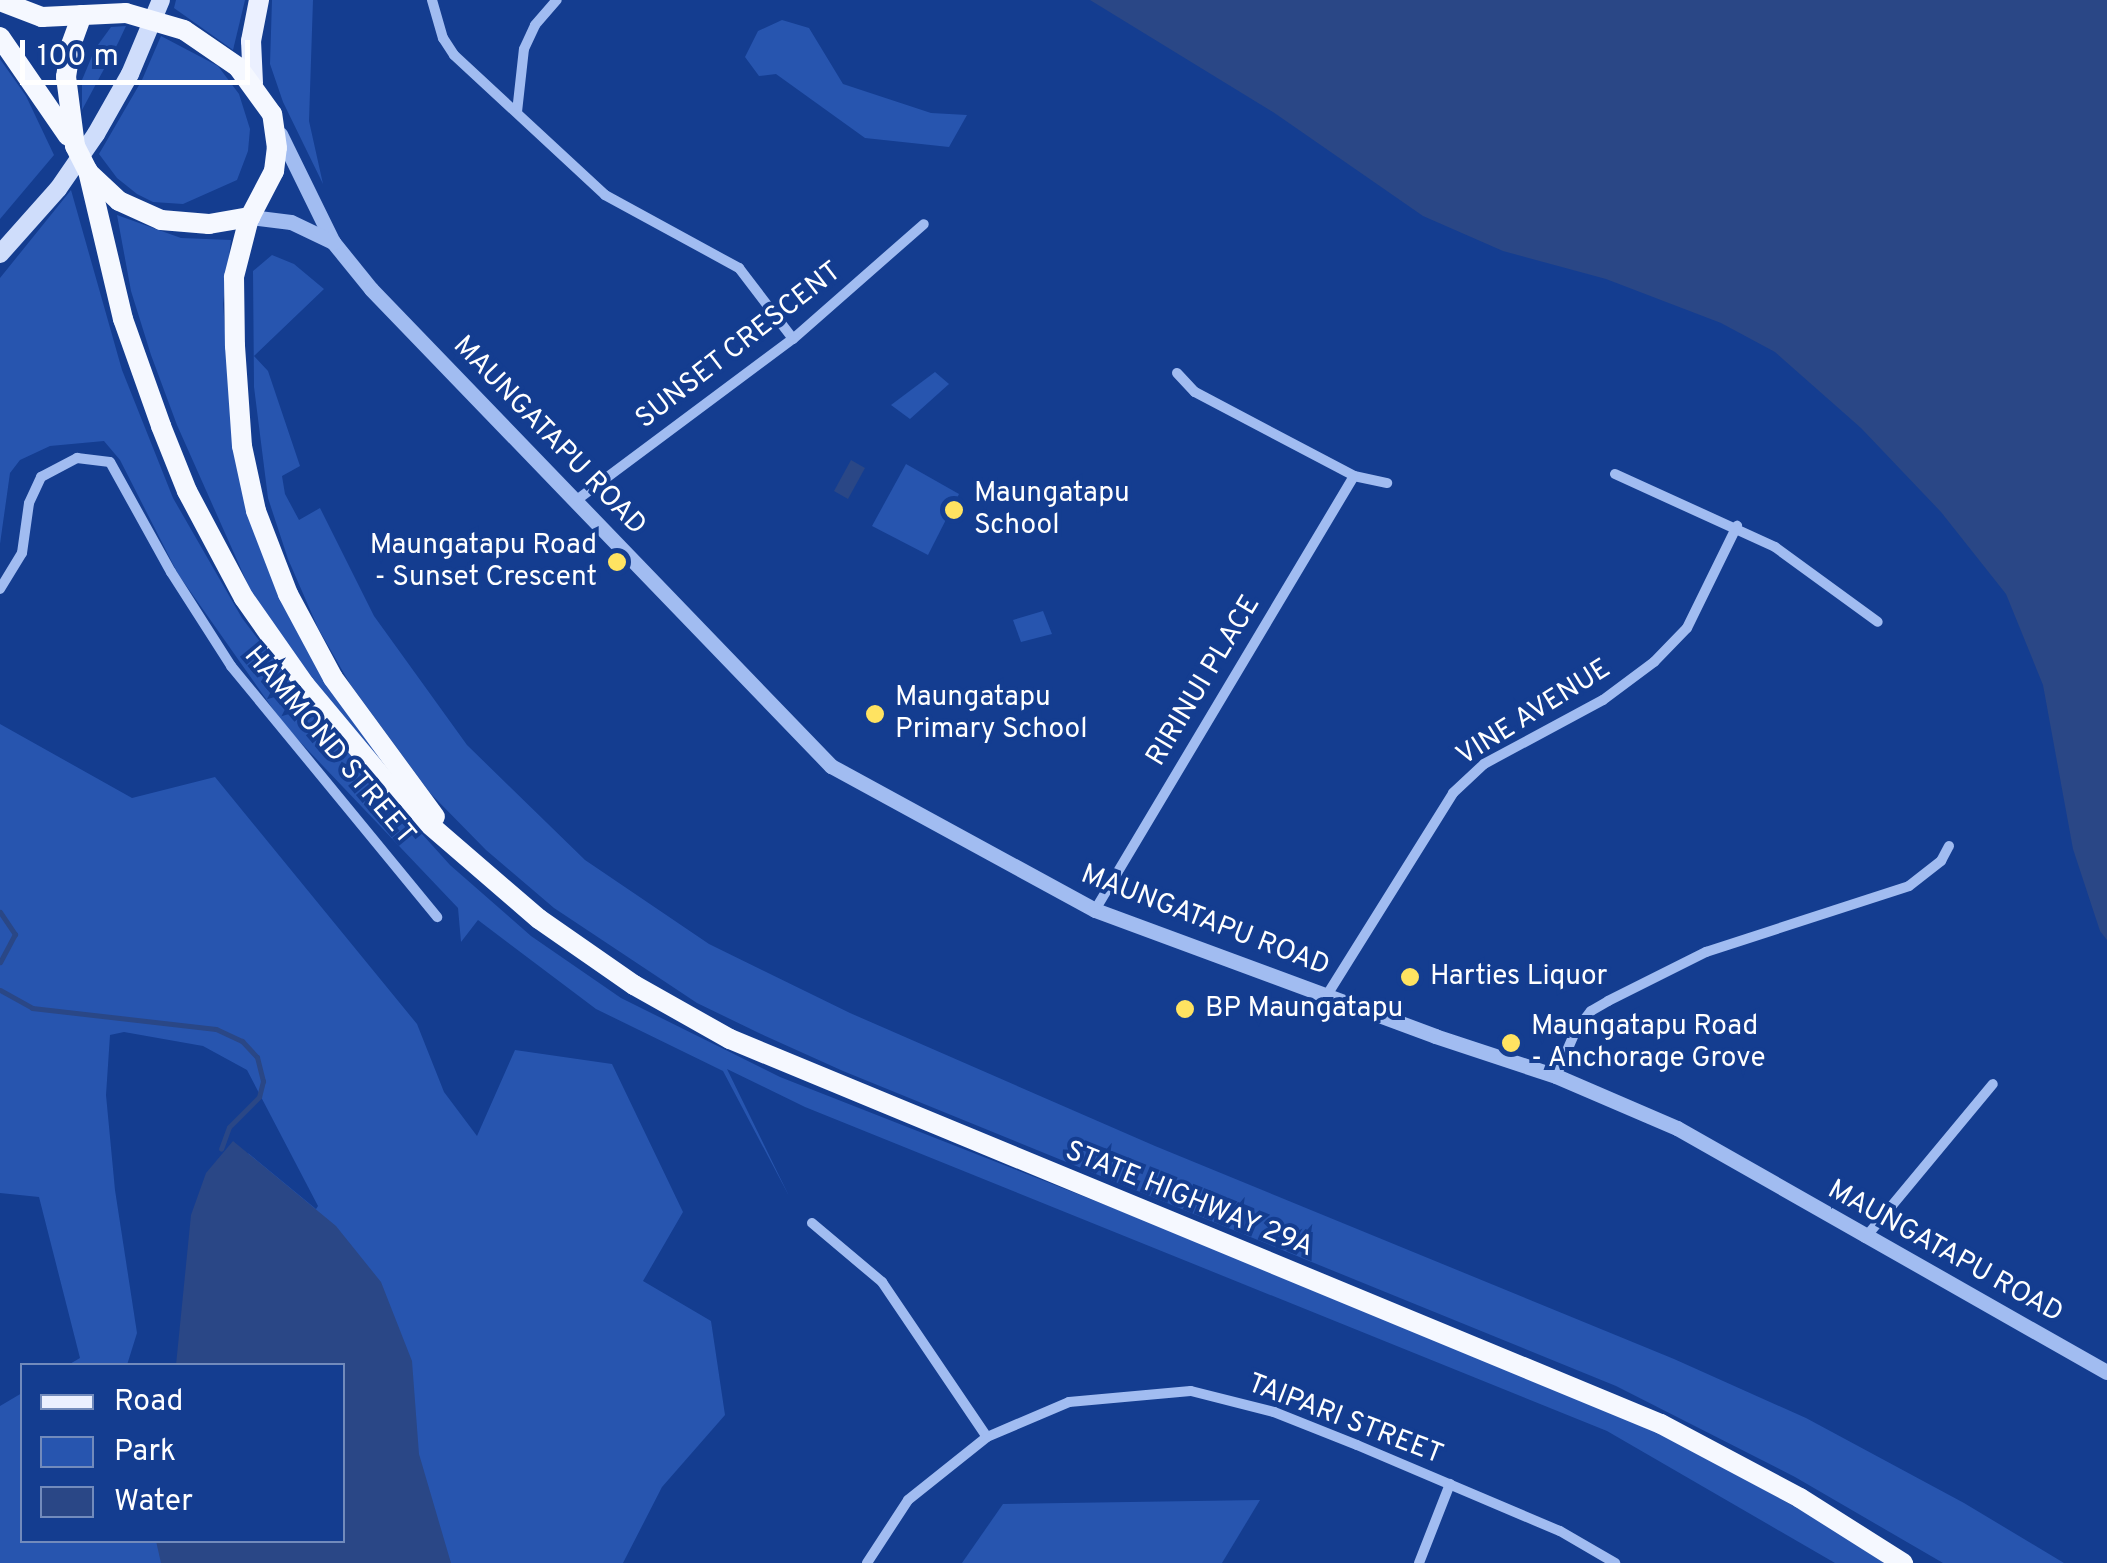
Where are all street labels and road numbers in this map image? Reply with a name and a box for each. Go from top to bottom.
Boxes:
street label: SUNSET CRESCENT [629,255,849,437]
street label: MAUNGATAPU ROAD [445,330,653,542]
street label: RIRINUI PLACE [1140,590,1268,772]
street label: HAMMOND STREET [236,640,422,852]
street label: VINE AVENUE [1451,652,1617,774]
street label: MAUNGATAPU ROAD [1076,858,1334,984]
street label: STATE HIGHWAY 29A [1060,1135,1318,1265]
street label: MAUNGATAPU ROAD [1822,1173,2068,1331]
street label: TAIPARI STREET [1243,1367,1447,1473]

